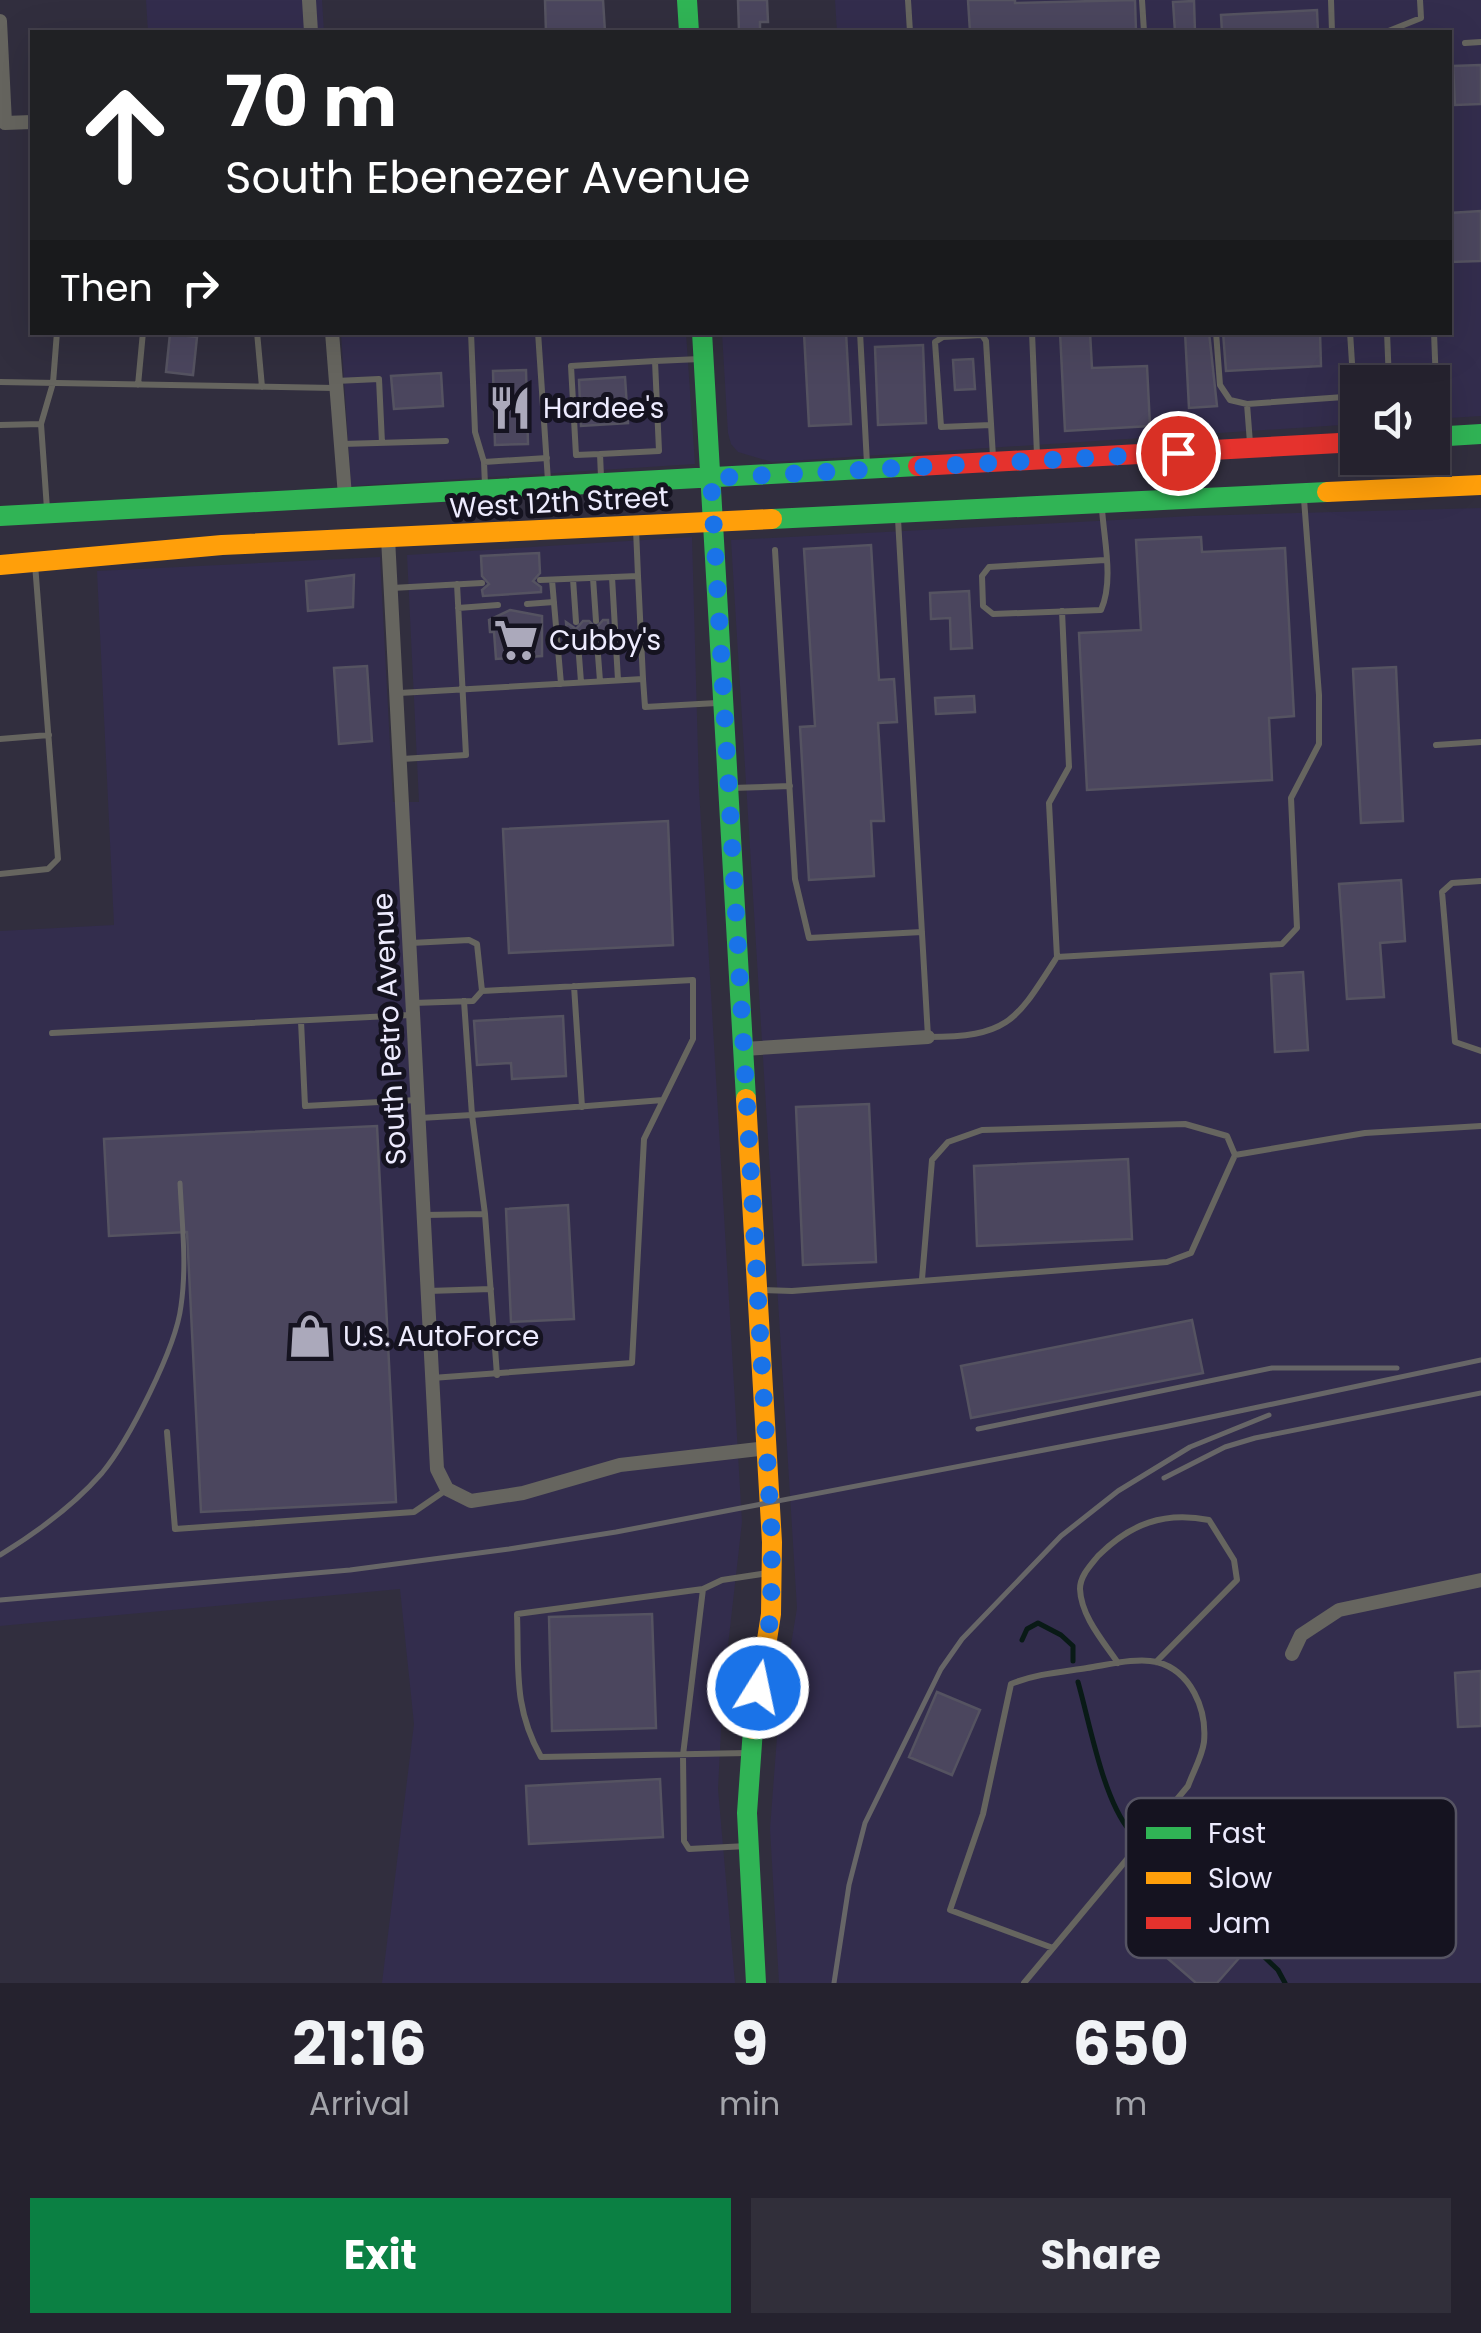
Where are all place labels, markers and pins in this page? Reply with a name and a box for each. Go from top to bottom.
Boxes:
restaurant icon: Hardee's [486,384,534,432]
place label: Hardee's [543,389,664,428]
pin [1136,411,1221,496]
supermarket icon: Cubby's [492,616,540,664]
place label: Cubby's [549,621,661,660]
shop icon: U.S. AutoForce [286,1312,334,1360]
place label: U.S. AutoForce [343,1317,539,1356]

